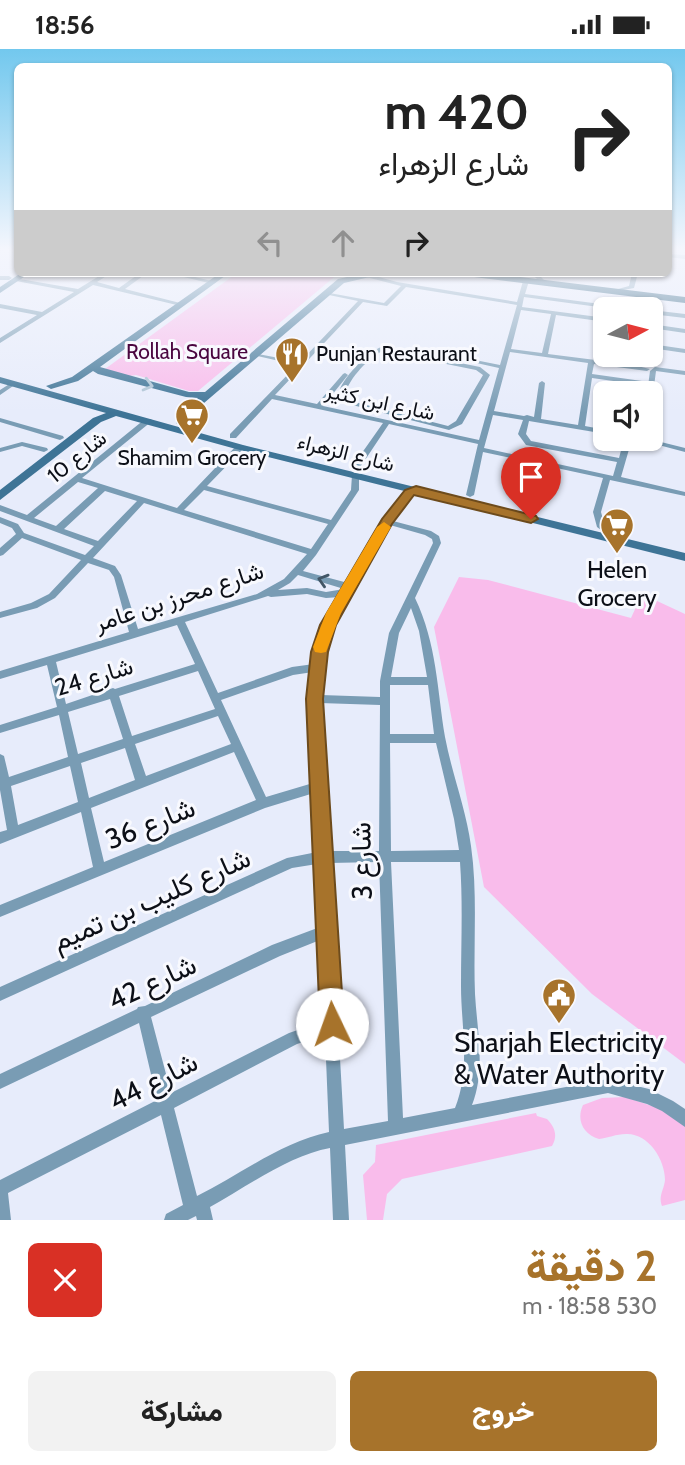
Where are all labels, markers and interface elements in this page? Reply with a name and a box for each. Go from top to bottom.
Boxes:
text: 18:56 [35,9,95,41]
text: 420 m [384,82,529,141]
icon: right [553,91,644,182]
text: شارع الزهراء [378,144,529,183]
icon: left [251,224,289,262]
icon: ahead [324,224,362,262]
icon: right [397,224,435,262]
north arrow [593,297,663,367]
map controls [593,297,663,451]
restaurant icon: Punjan Restaurant [273,335,311,384]
park label: Rollah Square [126,339,248,364]
place label: Punjan Restaurant [316,341,477,367]
one-way arrow [142,376,154,391]
street label: شارع ابن كثير [322,378,437,427]
button: sound [593,381,663,451]
supermarket icon: Shamim Grocery [173,396,211,445]
street label: شارع 10 [42,425,112,489]
street label: شارع الزهراء [295,428,397,479]
place label: Shamim Grocery [118,445,267,470]
pin [501,447,561,519]
icon: arrive [512,458,550,496]
supermarket icon: Helen Grocery [598,506,636,555]
place label: Helen Grocery [577,555,657,612]
street label: شارع محرز بن عامر [90,556,268,640]
one-way arrow [318,573,330,588]
street label: شارع 24 [51,651,137,704]
street label: شارع 36 [100,790,201,858]
street label: شارع 3 [343,822,381,900]
street label: شارع كليب بن تميم [46,840,256,960]
street label: شارع 42 [102,947,202,1019]
public building icon: Sharjah Electricity & Water Authority [540,976,578,1025]
position arrow [295,987,369,1061]
place label: Sharjah Electricity & Water Authority [454,1025,664,1091]
street label: شارع 44 [103,1044,204,1119]
text: 2 دقيقة [526,1240,657,1292]
button: close [28,1243,102,1317]
text: 530 m · 18:58 [522,1292,657,1320]
button: مشاركة [28,1371,336,1451]
button: خروج [350,1371,657,1451]

